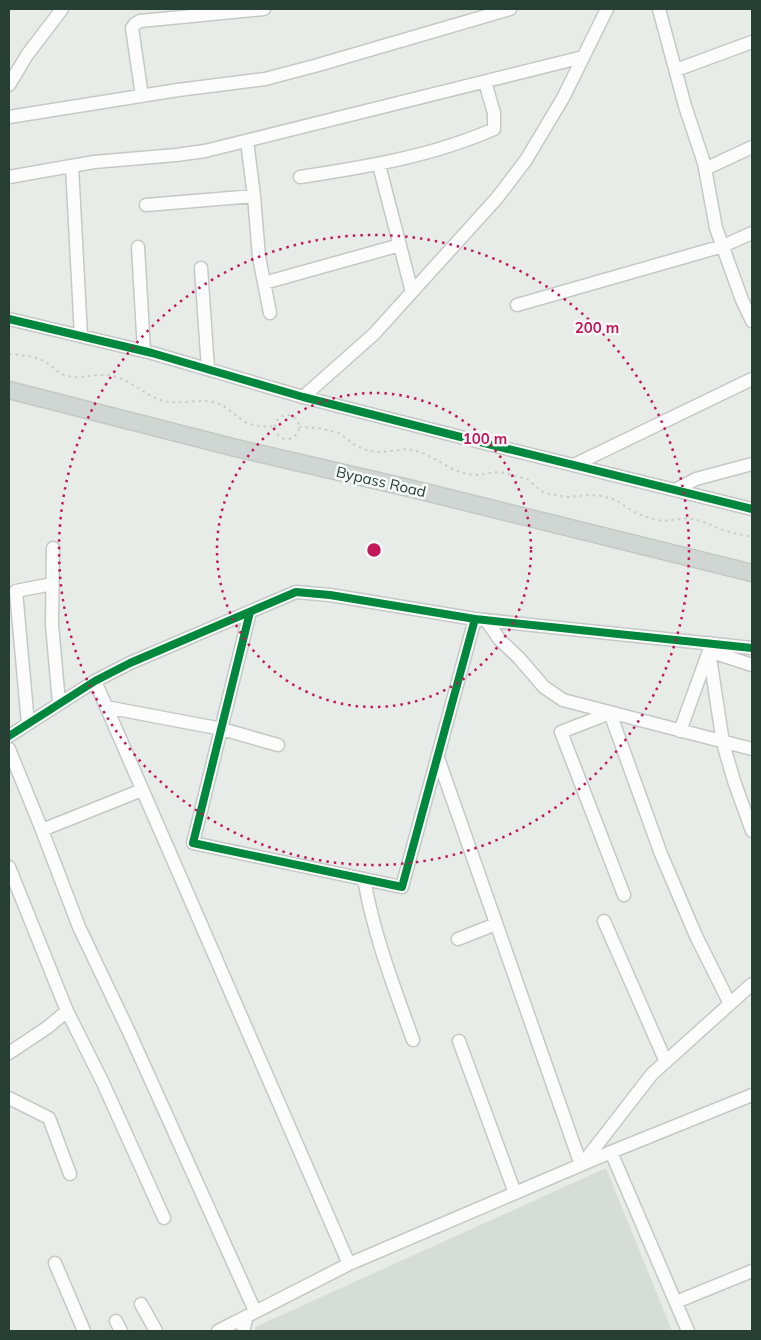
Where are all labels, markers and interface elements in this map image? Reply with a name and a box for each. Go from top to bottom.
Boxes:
text: 200 m [575,318,619,337]
text: 100 m [463,429,507,448]
street label: Bypass Road [334,462,428,501]
centre of rings [365,541,383,559]

